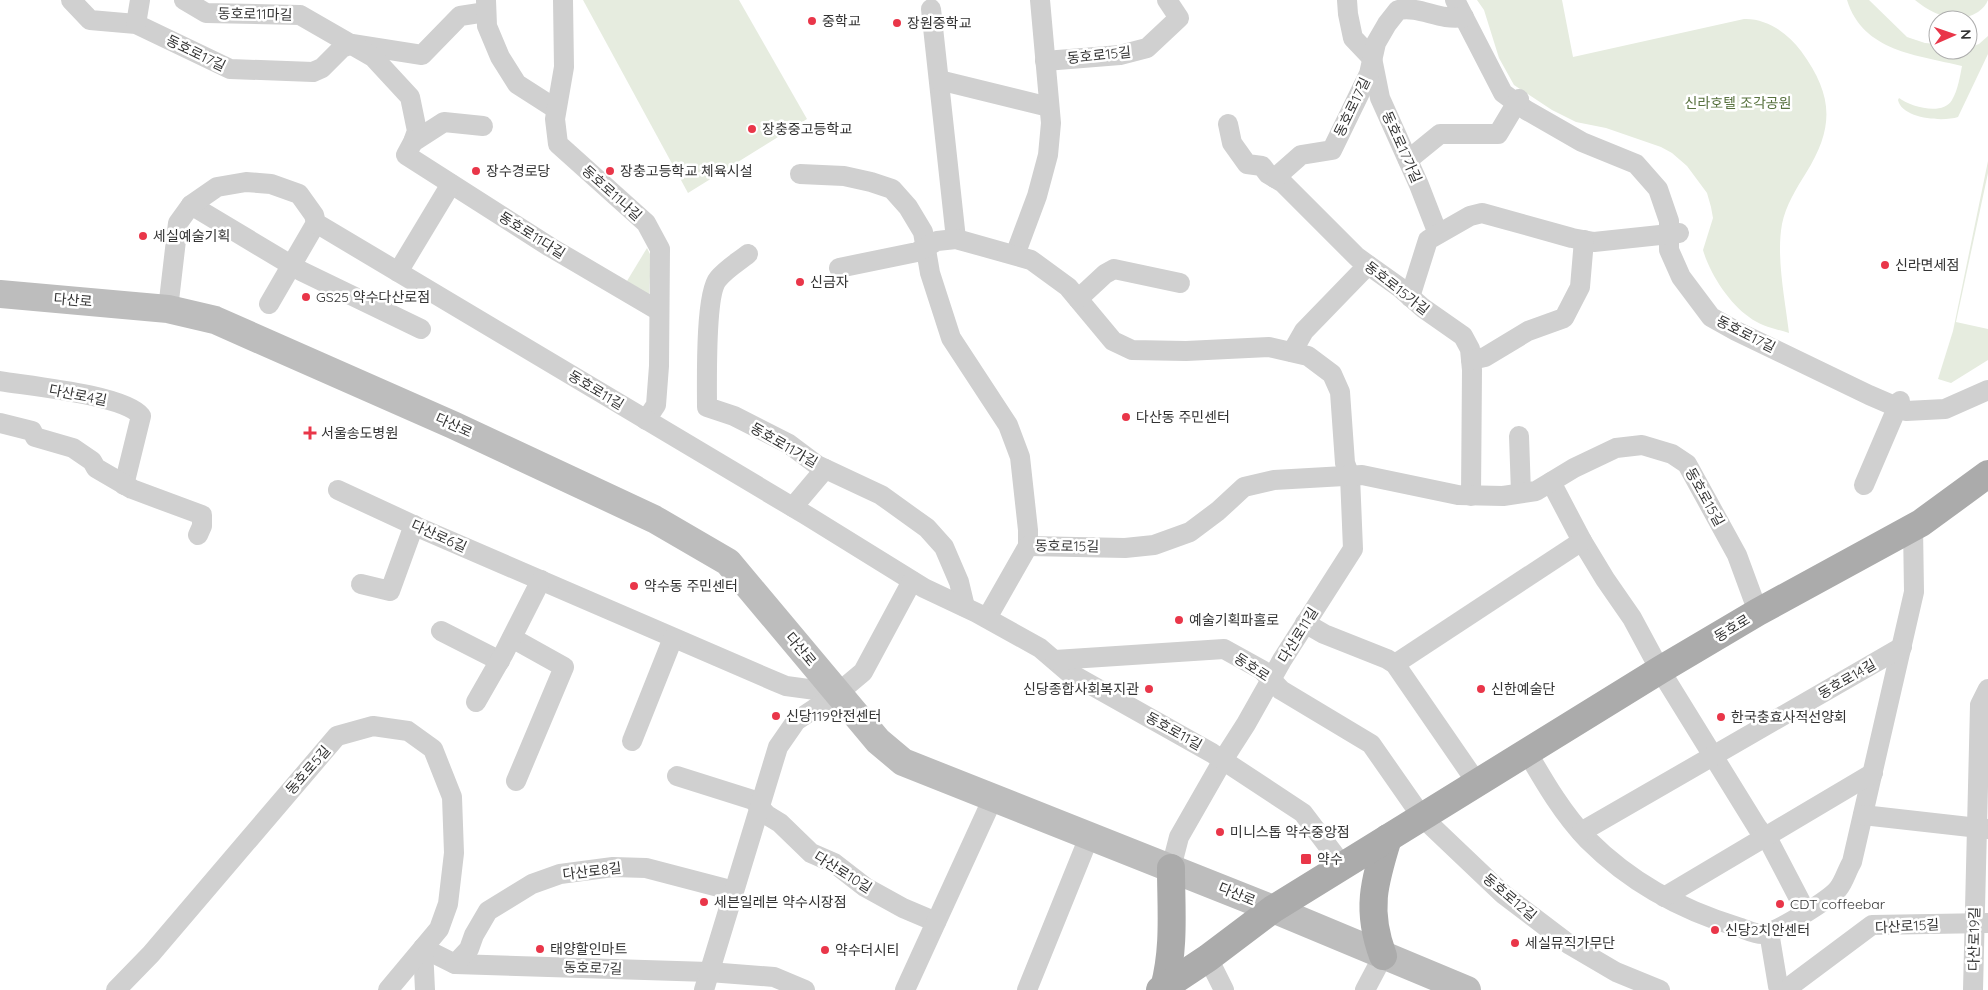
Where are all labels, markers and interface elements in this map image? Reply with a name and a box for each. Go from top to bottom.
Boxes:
street label: 동호로11마길 [217,4,293,24]
north arrow [1928,10,1978,60]
place label: 중학교 [822,12,861,30]
place label: 장원중학교 [907,14,972,32]
marker: 중학교 [806,15,818,27]
marker: 장원중학교 [891,17,903,29]
text: N [1957,29,1975,40]
street label: 동호로17길 [163,31,229,75]
street label: 동호로15길 [1066,43,1132,67]
street label: 동호로17길 [1330,74,1374,140]
park label: 신라호텔 조각공원 [1685,94,1791,112]
street label: 동호로17가길 [1378,108,1426,186]
place label: 장충중고등학교 [762,120,852,138]
marker: 장충중고등학교 [746,123,758,135]
street label: 동호로11나길 [578,161,646,225]
place label: 장수경로당 [486,162,551,180]
place label: 장충고등학교 체육시설 [620,162,753,180]
marker: 장수경로당 [470,165,482,177]
marker: 장충고등학교 체육시설 [604,165,616,177]
street label: 동호로11다길 [496,208,568,262]
place label: 세실예술기획 [153,227,230,245]
marker: 세실예술기획 [137,230,149,242]
place label: 신라면세점 [1895,256,1959,274]
street label: 동호로15가길 [1361,257,1433,319]
marker: 신라면세점 [1879,259,1891,271]
place label: 신금자 [810,273,849,291]
marker: 신금자 [794,276,806,288]
place label: GS25 약수다산로점 [316,288,430,306]
street label: 다산로 [53,289,93,311]
marker: GS25 약수다산로점 [300,291,312,303]
street label: 동호로17길 [1713,311,1779,357]
street label: 동호로11길 [565,366,627,414]
street label: 다산로4길 [47,381,109,409]
place label: 다산동 주민센터 [1136,408,1230,426]
street label: 다산로 [433,409,475,441]
marker: 다산동 주민센터 [1120,411,1132,423]
street label: 동호로11가길 [747,419,821,471]
place label: 서울송도병원 [321,424,398,442]
marker: 서울송도병원 [303,426,317,440]
street label: 동호로15길 [1682,464,1728,530]
street label: 다산로6길 [408,516,470,556]
street label: 동호로15길 [1035,536,1099,556]
place label: 약수동 주민센터 [644,577,738,595]
marker: 약수동 주민센터 [628,580,640,592]
street label: 다산로11길 [1274,604,1322,666]
street label: 동호로 [1711,610,1753,646]
place label: 예술기획파홀로 [1189,611,1279,629]
marker: 예술기획파홀로 [1173,614,1185,626]
street label: 다산로 [782,628,820,670]
street label: 동호로 [1231,649,1273,685]
street label: 동호로14길 [1815,655,1879,703]
place label: 신당종합사회복지관 [1023,680,1139,698]
place label: 신한예술단 [1491,680,1556,698]
marker: 신당종합사회복지관 [1143,683,1155,695]
marker: 신한예술단 [1475,683,1487,695]
place label: 신당119안전센터 [786,707,881,725]
street label: 동호로11길 [1143,708,1205,754]
place label: 한국충효사적선양회 [1731,708,1847,726]
marker: 신당119안전센터 [770,710,782,722]
marker: 한국충효사적선양회 [1715,711,1727,723]
street label: 동호로5길 [282,742,334,798]
place label: 미니스톱 약수중앙점 [1230,823,1350,841]
marker: 미니스톱 약수중앙점 [1214,826,1226,838]
street label: 다산로10길 [811,847,875,897]
place label: 약수 [1317,850,1343,868]
marker: 약수 [1299,852,1313,866]
street label: 다산로8길 [562,858,622,884]
street label: 동호로12길 [1480,869,1540,925]
street label: 다산로 [1216,878,1258,910]
place label: 세븐일레븐 약수시장점 [714,893,847,911]
place label: CDT coffeebar [1790,895,1886,913]
marker: 세븐일레븐 약수시장점 [698,896,710,908]
marker: CDT coffeebar [1774,898,1786,910]
street label: 다산로19길 [1964,907,1984,971]
street label: 다산로15길 [1874,915,1940,937]
place label: 신당2치안센터 [1725,921,1810,939]
marker: 신당2치안센터 [1709,924,1721,936]
place label: 세실뮤직가무단 [1525,934,1615,952]
marker: 세실뮤직가무단 [1509,937,1521,949]
place label: 태양할인마트 [550,940,627,958]
place label: 약수더시티 [835,941,899,959]
marker: 태양할인마트 [534,943,546,955]
marker: 약수더시티 [819,944,831,956]
street label: 동호로7길 [563,958,623,978]

